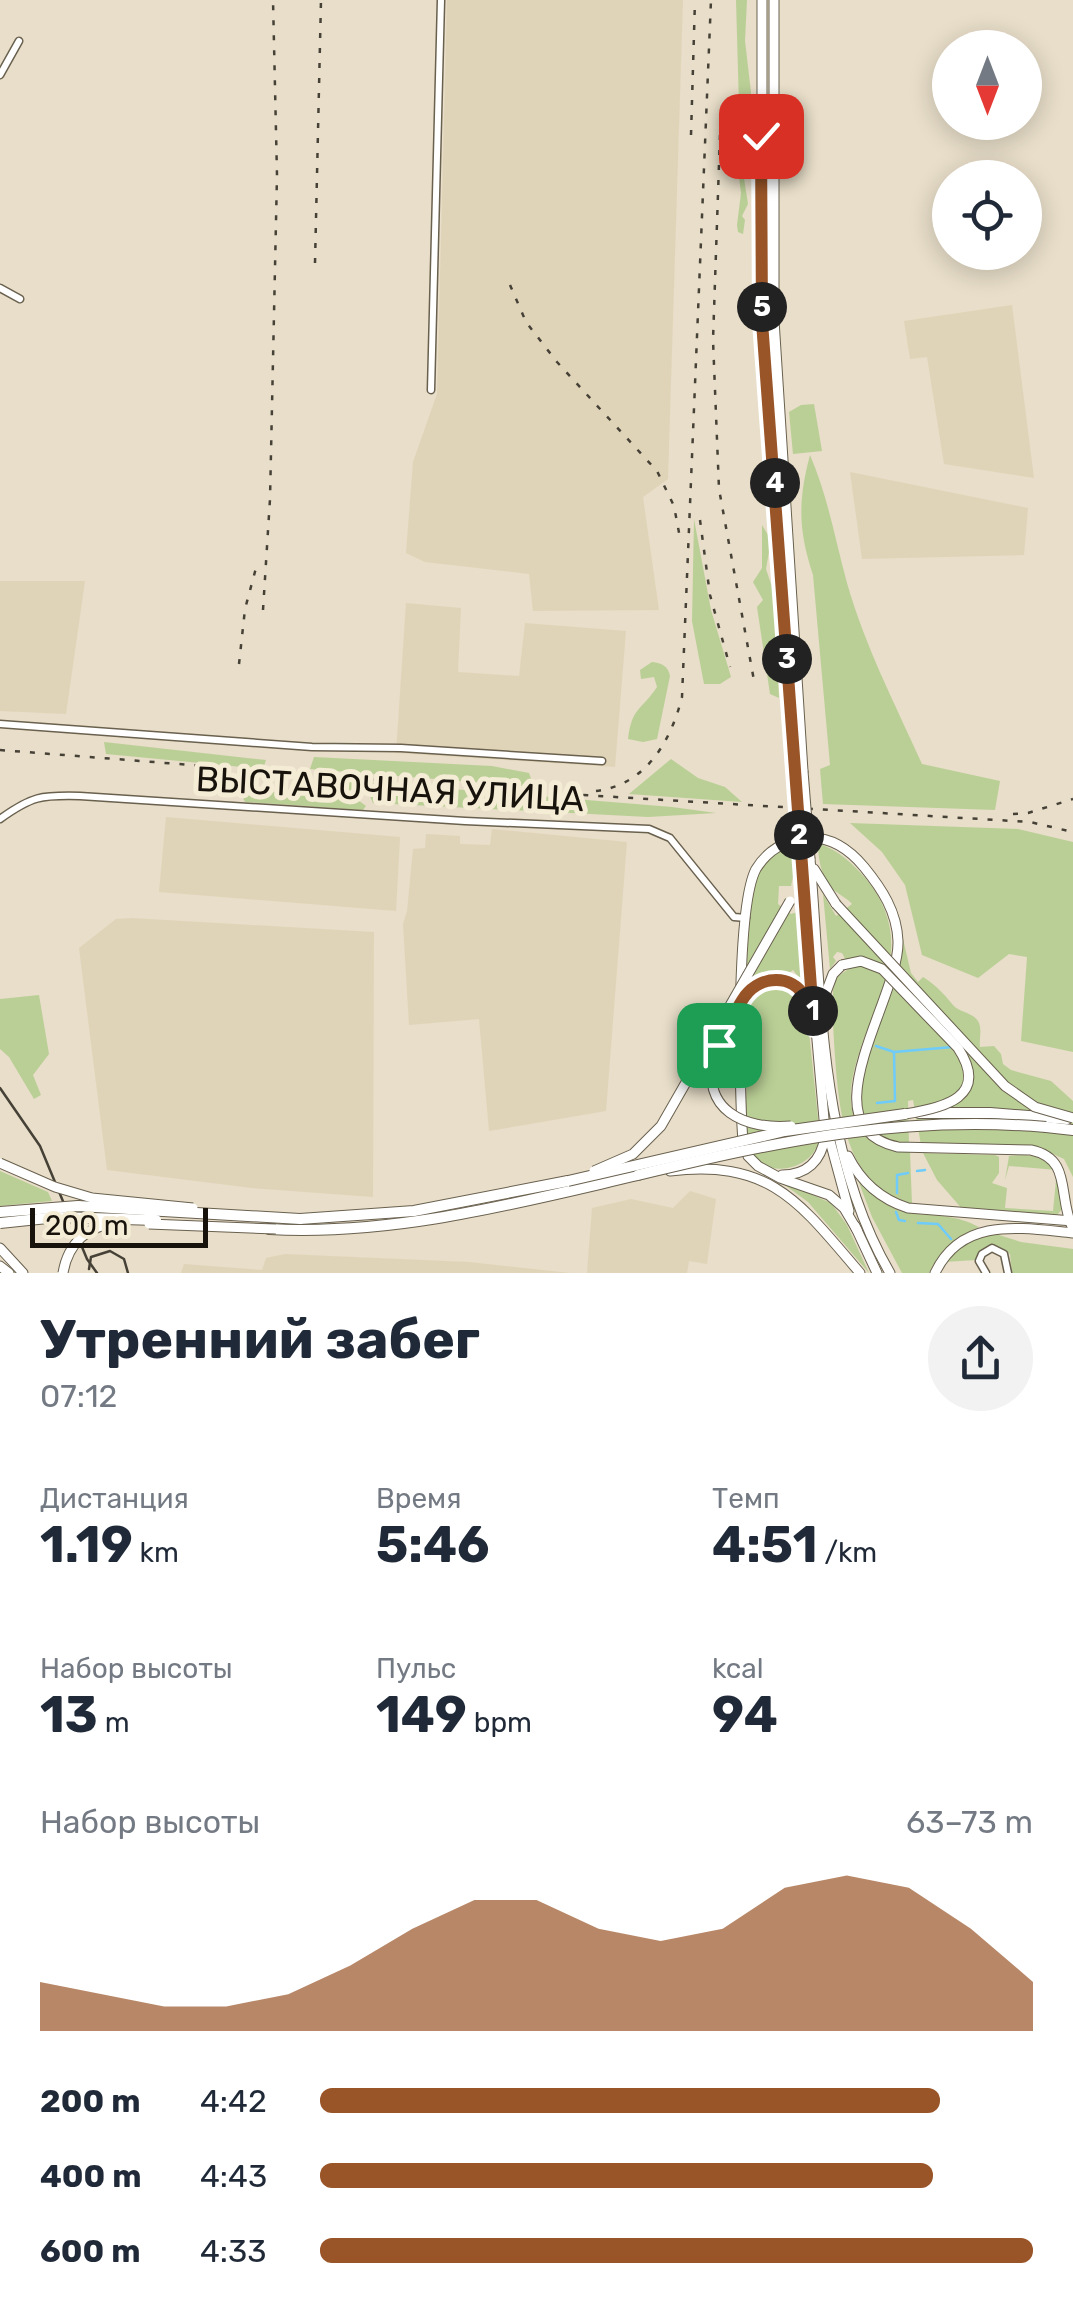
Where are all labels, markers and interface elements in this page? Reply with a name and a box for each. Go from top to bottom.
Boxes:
north arrow [932,30,1042,140]
map controls [932,30,1042,270]
pin [719,94,804,179]
icon: check [734,109,789,164]
button: locate [932,160,1042,270]
pin: 5 [737,282,787,332]
text: 5 [753,290,771,323]
pin: 4 [750,458,800,508]
text: 4 [765,466,785,499]
pin: 3 [762,634,812,684]
text: 3 [778,642,796,675]
street label: ВЫСТАВОЧНАЯ УЛИЦА [195,758,585,820]
pin: 2 [774,810,824,860]
text: 2 [790,818,808,851]
pin: 1 [788,986,838,1036]
text: 1 [806,994,820,1027]
pin [677,1003,762,1088]
icon: arrive [692,1018,747,1073]
scale bar [30,1203,208,1248]
text: 200 m [45,1209,129,1242]
button: share [928,1306,1033,1411]
text: Утренний забег [40,1307,480,1372]
text: 07:12 [40,1377,117,1415]
text: Дистанция [40,1482,189,1515]
text: Время [376,1482,461,1515]
text: Темп [712,1482,780,1515]
text: 1.19 [40,1515,133,1575]
text: 5:46 [376,1515,490,1575]
text: 4:51 [712,1515,818,1575]
text: km [133,1536,179,1569]
text: /km [818,1536,877,1569]
text: Набор высоты [40,1652,233,1685]
text: Пульс [376,1652,456,1685]
text: kcal [712,1652,763,1685]
text: 13 [40,1685,98,1745]
text: 149 [376,1685,467,1745]
text: 94 [712,1685,778,1745]
text: m [98,1706,130,1739]
text: bpm [467,1706,532,1739]
text: Набор высоты [40,1803,260,1841]
text: 63–73 m [906,1803,1033,1841]
text: 200 m [40,2082,140,2120]
text: 4:42 [200,2082,267,2120]
text: 400 m [40,2157,142,2195]
text: 4:43 [200,2157,267,2195]
text: 600 m [40,2232,140,2270]
text: 4:33 [200,2232,267,2270]

